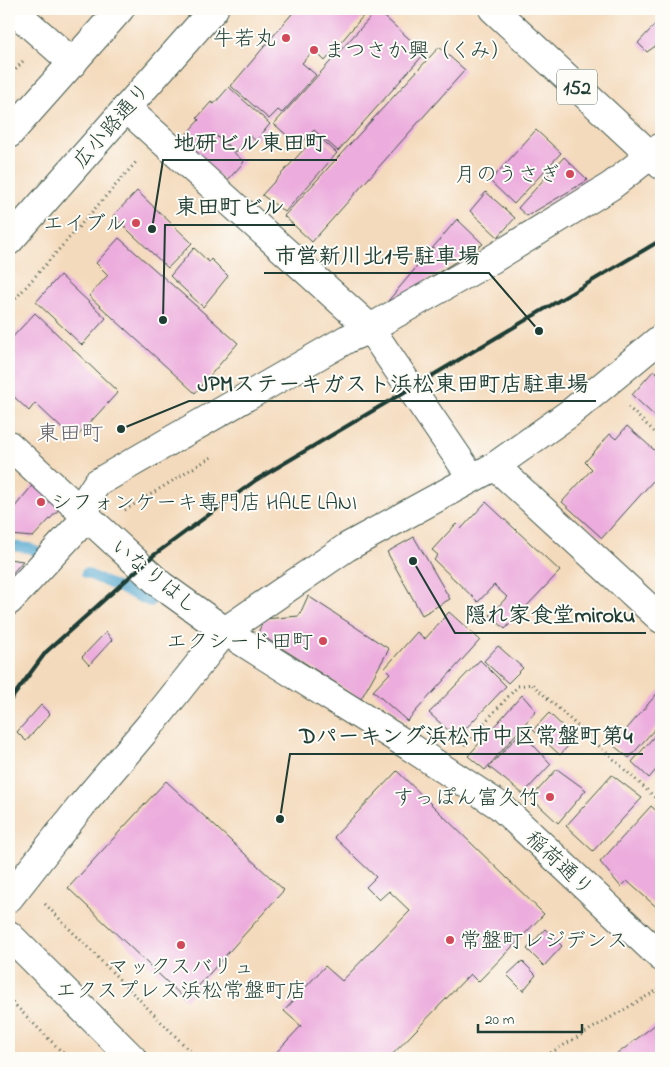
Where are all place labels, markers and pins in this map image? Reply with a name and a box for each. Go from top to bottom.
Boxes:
place label: 牛若丸 [213,25,276,55]
marker: 牛若丸 [280,32,292,44]
place label: まつさか興（くみ） [324,37,512,67]
marker: まつさか興（くみ） [308,44,320,56]
callout: 地研ビル東田町 [163,123,337,160]
place label: 月のうさぎ [455,161,560,191]
marker: 月のうさぎ [564,168,576,180]
callout: 東田町ビル [165,188,295,225]
place label: エイブル [43,210,126,240]
marker: エイブル [130,217,142,229]
callout: 市営新川北1号駐車場 [264,236,489,273]
callout: JPMステーキガスト浜松東田町店駐車場 [189,364,596,401]
place label: シフォンケーキ専門店 HALE LANI [51,489,357,519]
marker: シフォンケーキ専門店 HALE LANI [35,496,47,508]
callout: 隠れ家食堂miroku [455,596,646,633]
place label: エクシード田町 [166,628,313,658]
marker: エクシード田町 [317,635,329,647]
callout: Dパーキング浜松市中区常盤町第4 [290,717,643,754]
place label: すっぽん富久竹 [393,784,540,814]
marker: すっぽん富久竹 [544,791,556,803]
place label: 常盤町レジデンス [460,927,628,957]
marker: 常盤町レジデンス [444,934,456,946]
marker: マックスバリュ エクスプレス浜松常盤町店 [175,939,187,951]
place label: マックスバリュ エクスプレス浜松常盤町店 [55,953,307,1007]

